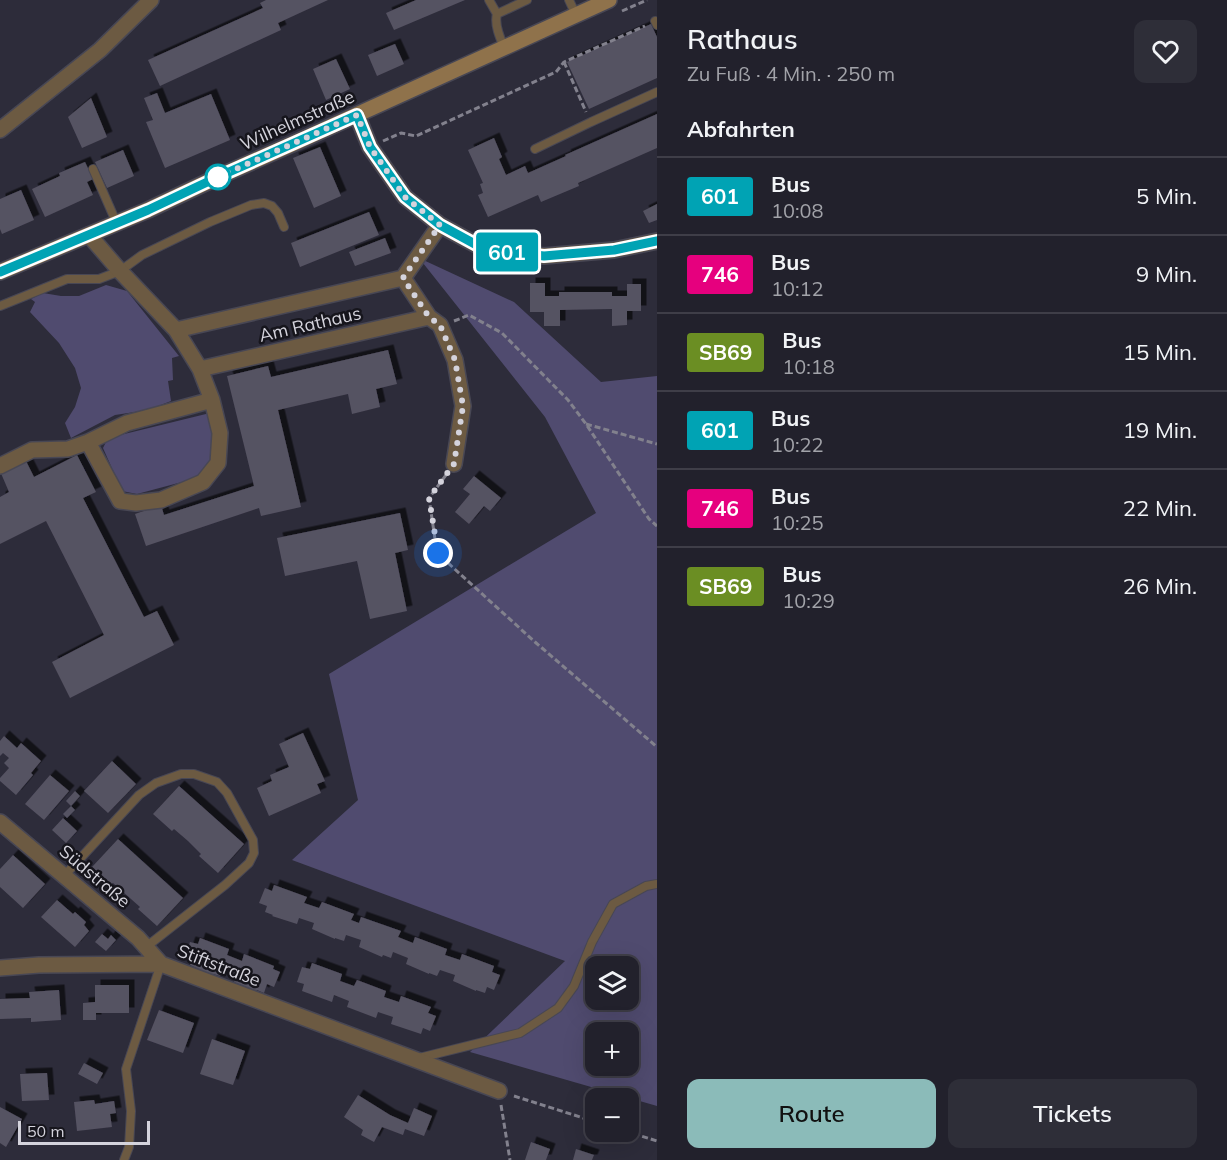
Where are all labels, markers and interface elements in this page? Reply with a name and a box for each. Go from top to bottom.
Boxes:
button: heart [1134,20,1197,83]
text: Rathaus [687,21,798,56]
text: Zu Fuß · 4 Min. · 250 m [687,61,895,86]
street label: Wilhelmstraße [236,85,358,155]
text: Abfahrten [687,115,795,143]
unlabelled marker [205,164,231,190]
text: Bus [771,170,810,198]
text: 5 Min. [1136,182,1197,210]
text: 601 [701,183,739,209]
text: 10:08 [771,198,824,223]
line badge: 601 [472,232,542,272]
text: 601 [488,239,526,265]
text: Bus [771,248,810,276]
text: 9 Min. [1136,260,1197,288]
text: 746 [701,261,739,287]
text: 10:12 [771,276,824,301]
street label: Am Rathaus [257,301,363,347]
text: Bus [782,326,822,354]
text: 15 Min. [1123,338,1197,366]
text: SB69 [699,339,752,365]
text: 10:18 [782,354,835,379]
text: Bus [771,404,810,432]
text: 19 Min. [1123,416,1197,444]
text: 601 [701,417,739,443]
text: 10:22 [771,432,824,457]
text: Bus [771,482,810,510]
text: 22 Min. [1123,494,1197,522]
text: 746 [701,495,739,521]
text: 10:25 [771,510,824,535]
your location [423,538,453,568]
text: Bus [782,560,822,588]
text: 26 Min. [1123,572,1197,600]
text: SB69 [699,573,752,599]
text: 10:29 [782,588,835,613]
street label: Südstraße [55,840,135,912]
street label: Stiftstraße [174,939,264,991]
map controls [585,956,639,1142]
button: layers [585,956,639,1010]
button: + [585,1022,639,1076]
button: Route [687,1079,936,1148]
button: Tickets [948,1079,1197,1148]
button: − [585,1088,639,1142]
scale bar [18,1118,150,1146]
text: 50 m [27,1121,64,1141]

